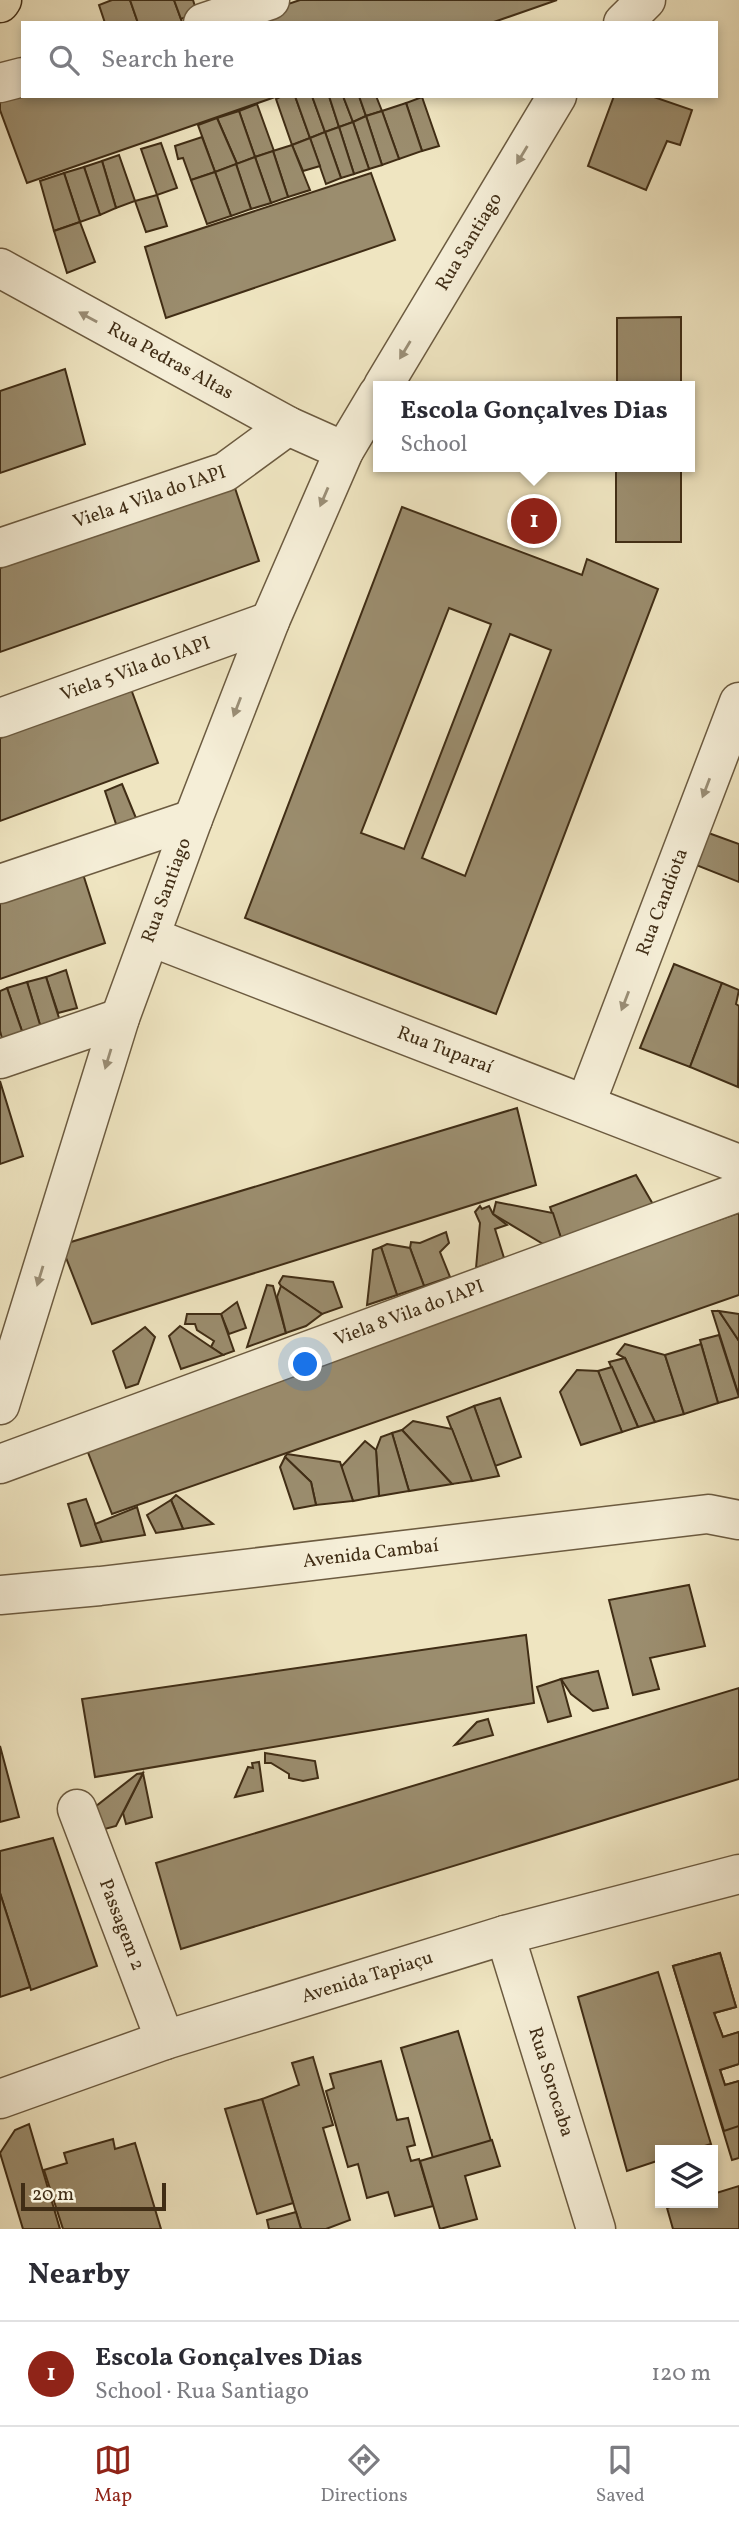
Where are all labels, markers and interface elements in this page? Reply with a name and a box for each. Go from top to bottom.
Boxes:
search box [21,21,718,98]
icon: search [45,41,83,79]
text: Search here [101,42,234,78]
one-way arrow [516,145,528,164]
street label: Rua Santiago [430,188,509,296]
one-way arrow [79,311,98,323]
street label: Rua Pedras Altas [102,316,238,406]
one-way arrow [398,340,411,359]
popup [373,381,695,472]
text: Escola Gonçalves Dias [400,393,668,429]
text: School [400,429,467,461]
street label: Viela 4 Vila do IAPI [70,460,230,535]
one-way arrow [318,487,330,507]
pin: 1 [511,495,557,547]
street label: Viela 5 Vila do IAPI [57,630,214,708]
one-way arrow [231,697,242,718]
one-way arrow [700,778,711,799]
street label: Rua Santiago [136,834,198,947]
street label: Rua Candiota [630,845,695,960]
one-way arrow [619,990,630,1011]
street label: Rua Tuparaí [393,1020,497,1081]
one-way arrow [102,1048,112,1069]
one-way arrow [34,1266,45,1287]
street label: Viela 8 Vila do IAPI [331,1274,488,1353]
your location [288,1347,322,1381]
street label: Avenida Cambaí [301,1533,440,1575]
street label: Passagem 2 [92,1875,150,1974]
street label: Avenida Tapiaçu [298,1945,436,2010]
street label: Rua Sorocaba [521,2024,580,2140]
map controls [655,2145,718,2208]
button: layers [655,2145,718,2208]
scale bar [21,2180,166,2212]
text: 20 m [32,2182,74,2208]
text: Nearby [28,2254,130,2296]
text: Escola Gonçalves Dias [95,2340,363,2376]
text: 1 [46,2358,56,2390]
text: 120 m [651,2358,711,2390]
text: School · Rua Santiago [95,2376,309,2408]
tab: Map [94,2441,132,2509]
tab: Directions [321,2441,408,2509]
tab: Saved [596,2441,645,2509]

